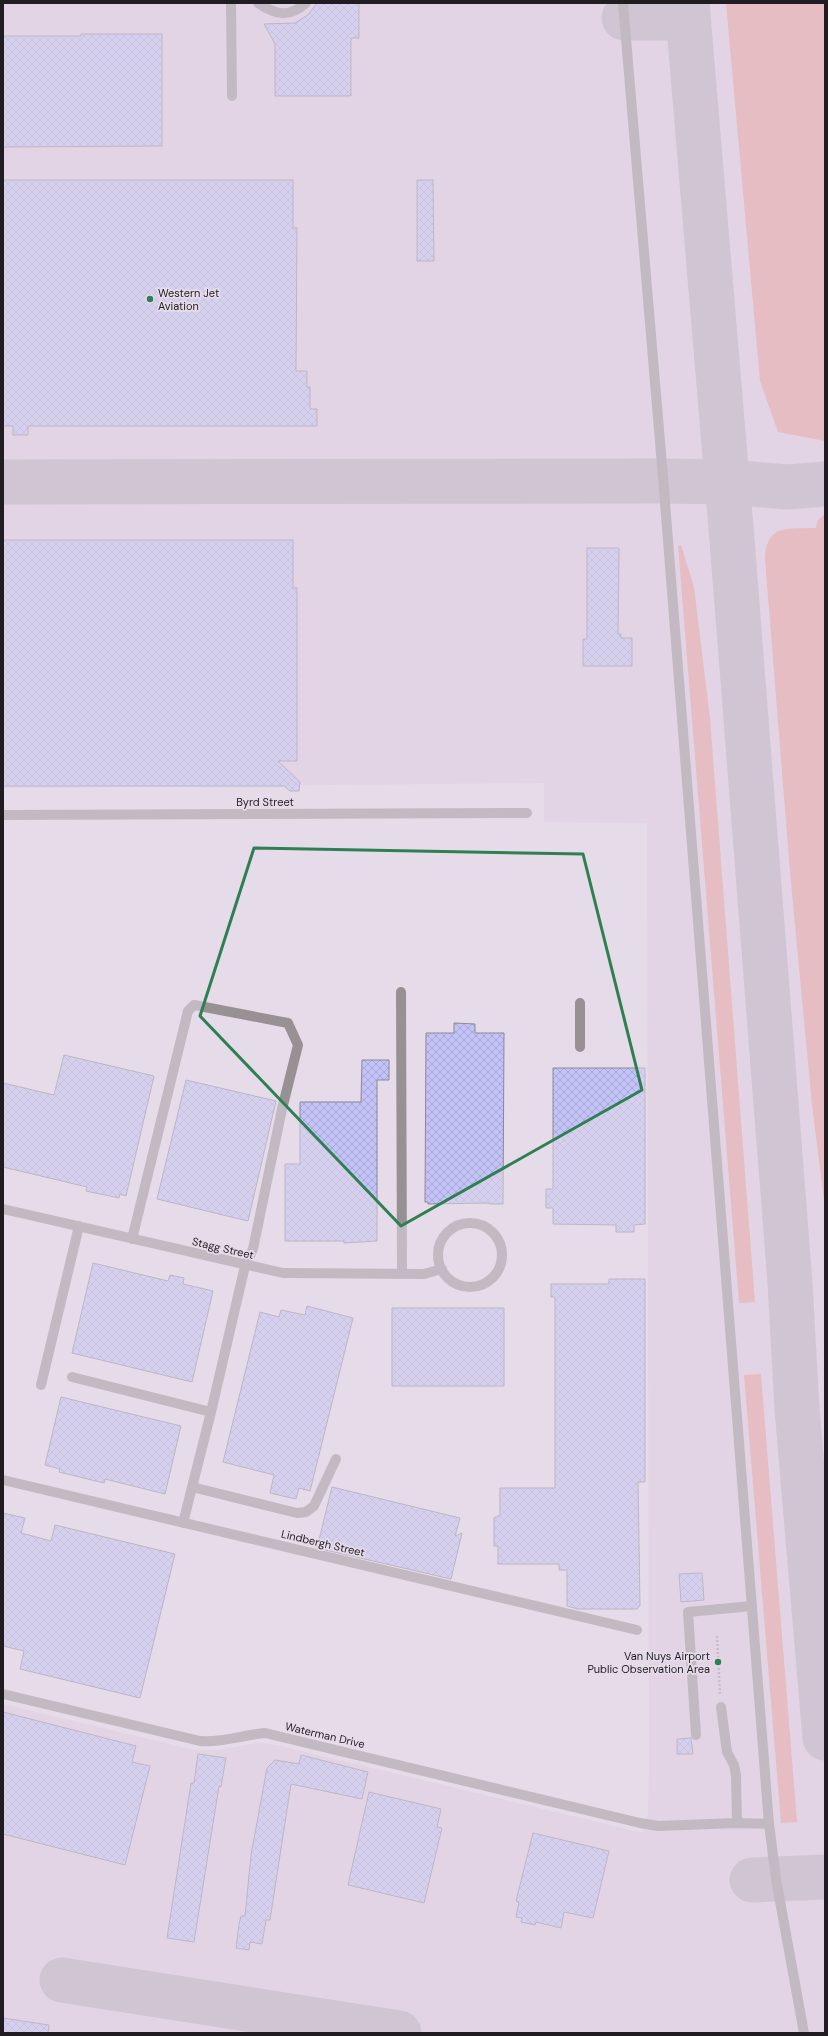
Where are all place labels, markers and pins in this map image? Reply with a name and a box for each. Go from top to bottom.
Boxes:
place label: Western Jet Aviation [158,286,219,313]
marker: Western Jet Aviation [145,294,155,304]
place label: Van Nuys Airport Public Observation Area [587,1649,710,1676]
marker: Van Nuys Airport Public Observation Area [713,1657,723,1667]

